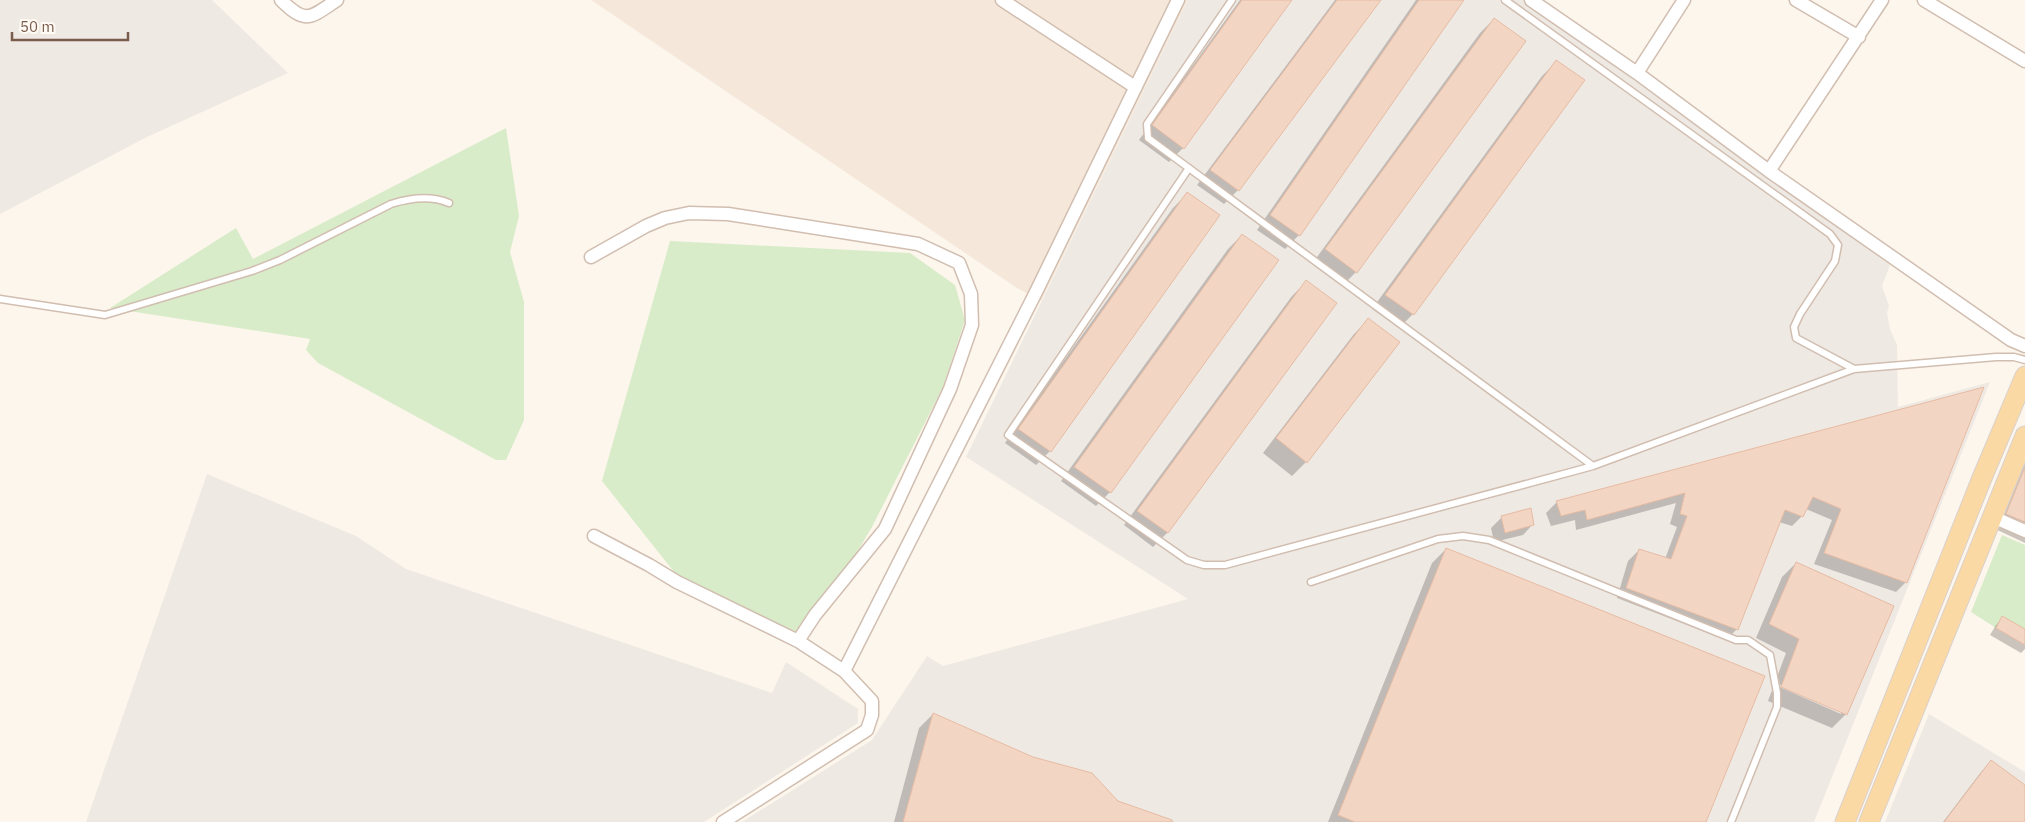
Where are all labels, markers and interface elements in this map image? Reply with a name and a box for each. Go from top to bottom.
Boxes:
scale bar [12,10,129,42]
text: 50 m [20,17,55,36]

